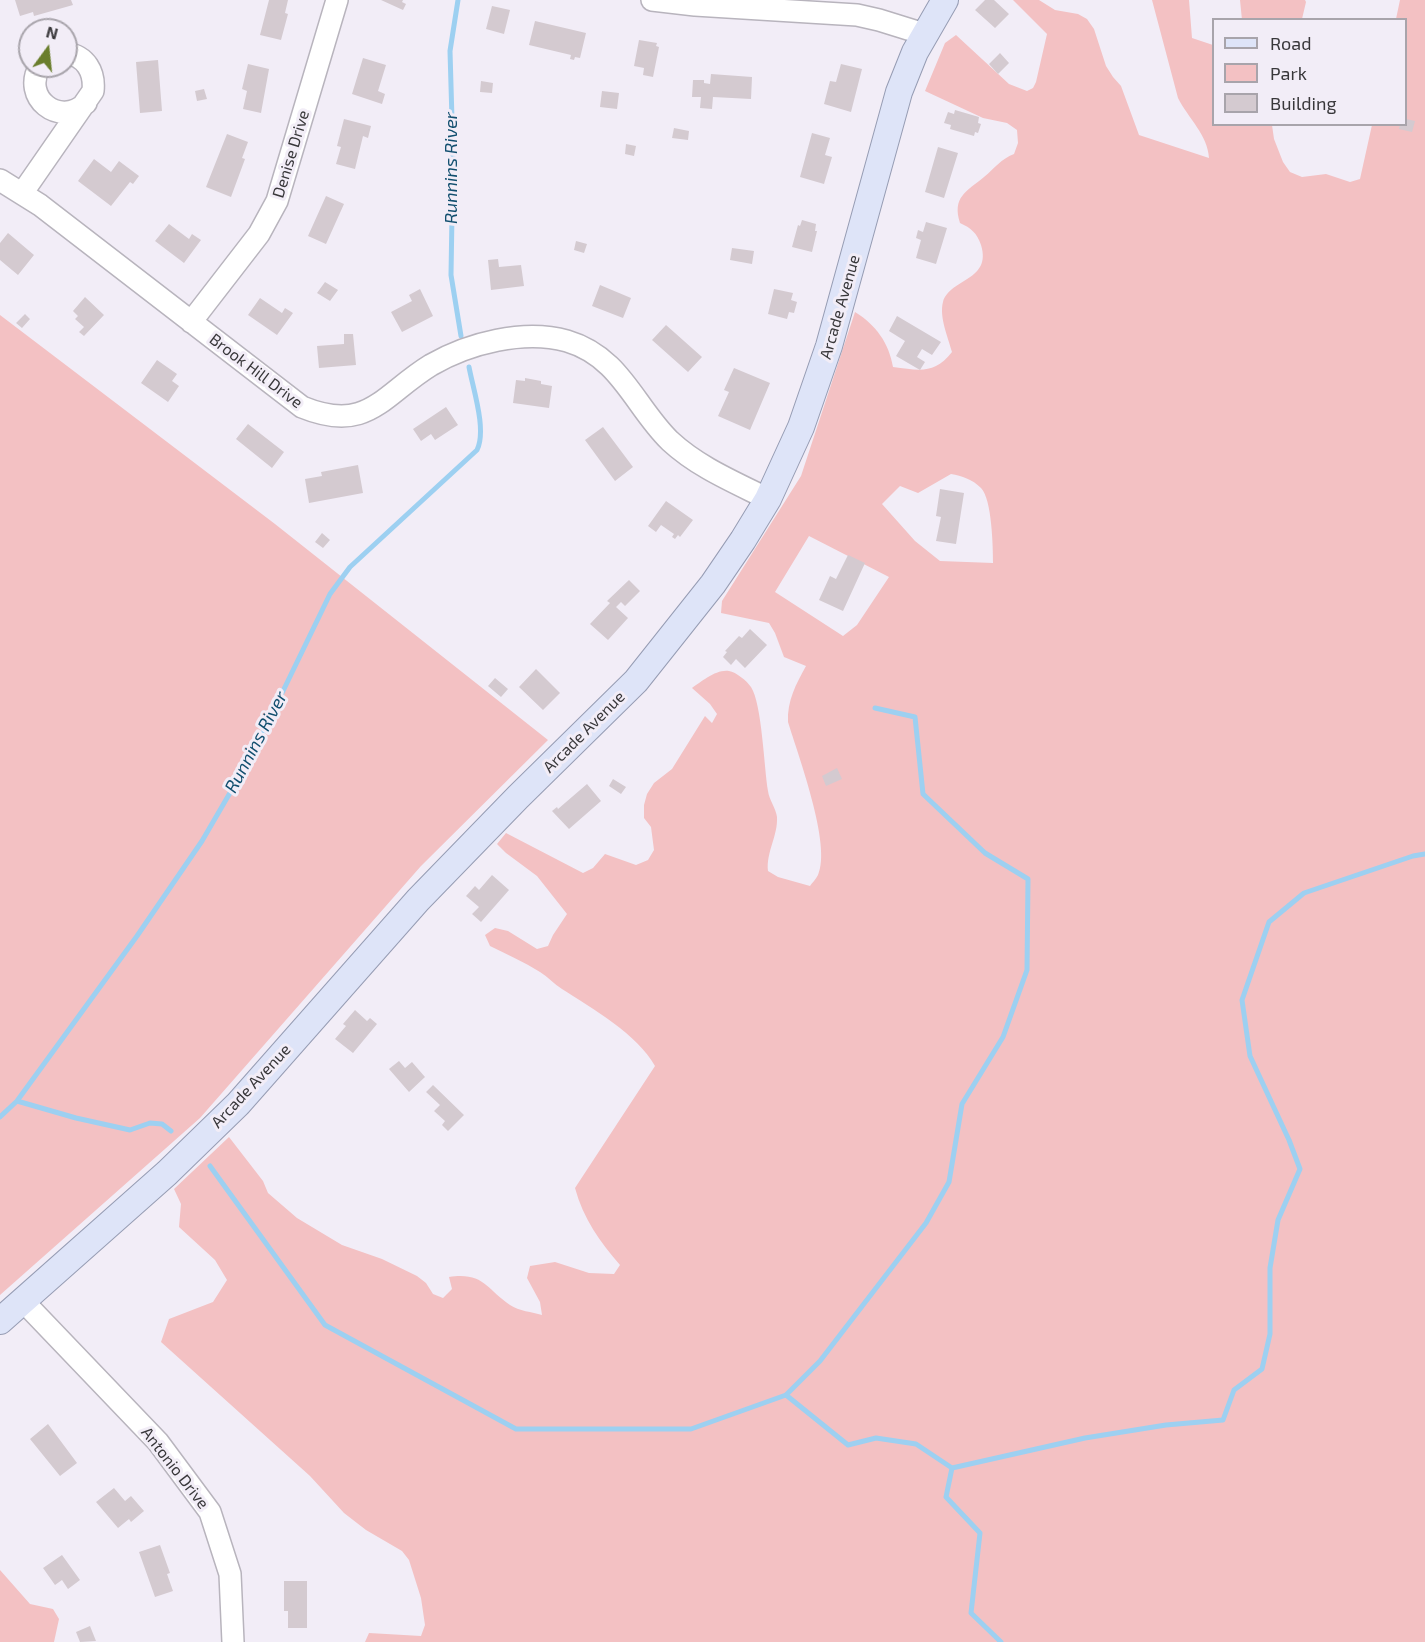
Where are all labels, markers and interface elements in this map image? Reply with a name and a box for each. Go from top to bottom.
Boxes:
north arrow [18,18,78,78]
legend [1212,18,1407,126]
text: N [44,21,60,43]
text: Road [1270,32,1311,54]
text: Park [1270,62,1307,84]
text: Building [1270,92,1337,114]
street label: Denise Drive [269,108,313,200]
water label: Runnins River [440,112,462,224]
street label: Arcade Avenue [816,253,864,361]
street label: Brook Hill Drive [206,330,306,412]
water label: Runnins River [220,687,292,797]
street label: Arcade Avenue [539,687,629,777]
street label: Arcade Avenue [207,1040,295,1132]
street label: Antonio Drive [137,1423,213,1513]

